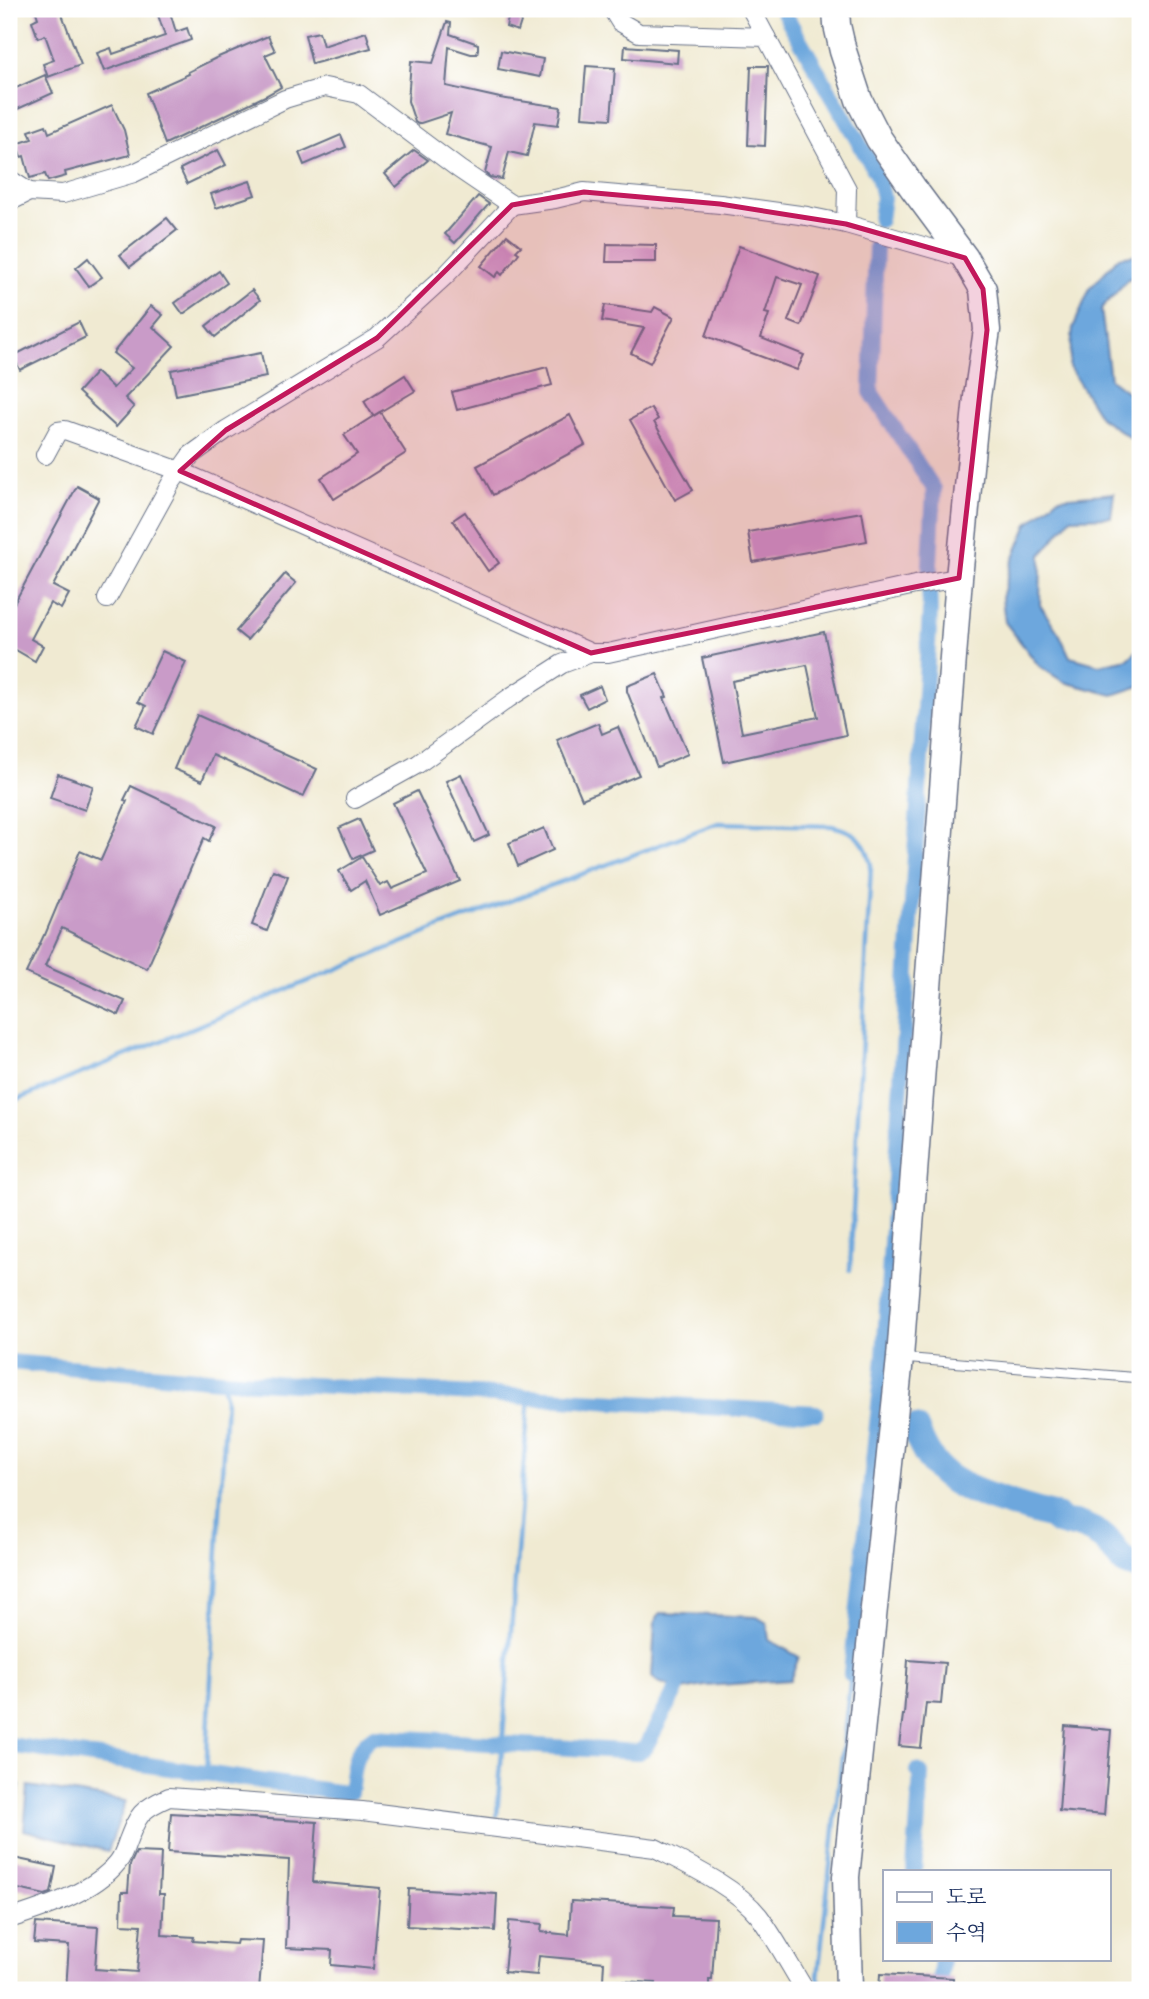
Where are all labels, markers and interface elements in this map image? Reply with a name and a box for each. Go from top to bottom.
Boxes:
legend [883,1870,1110,1960]
text: 도로 [946,1883,987,1910]
text: 수역 [946,1919,987,1946]

